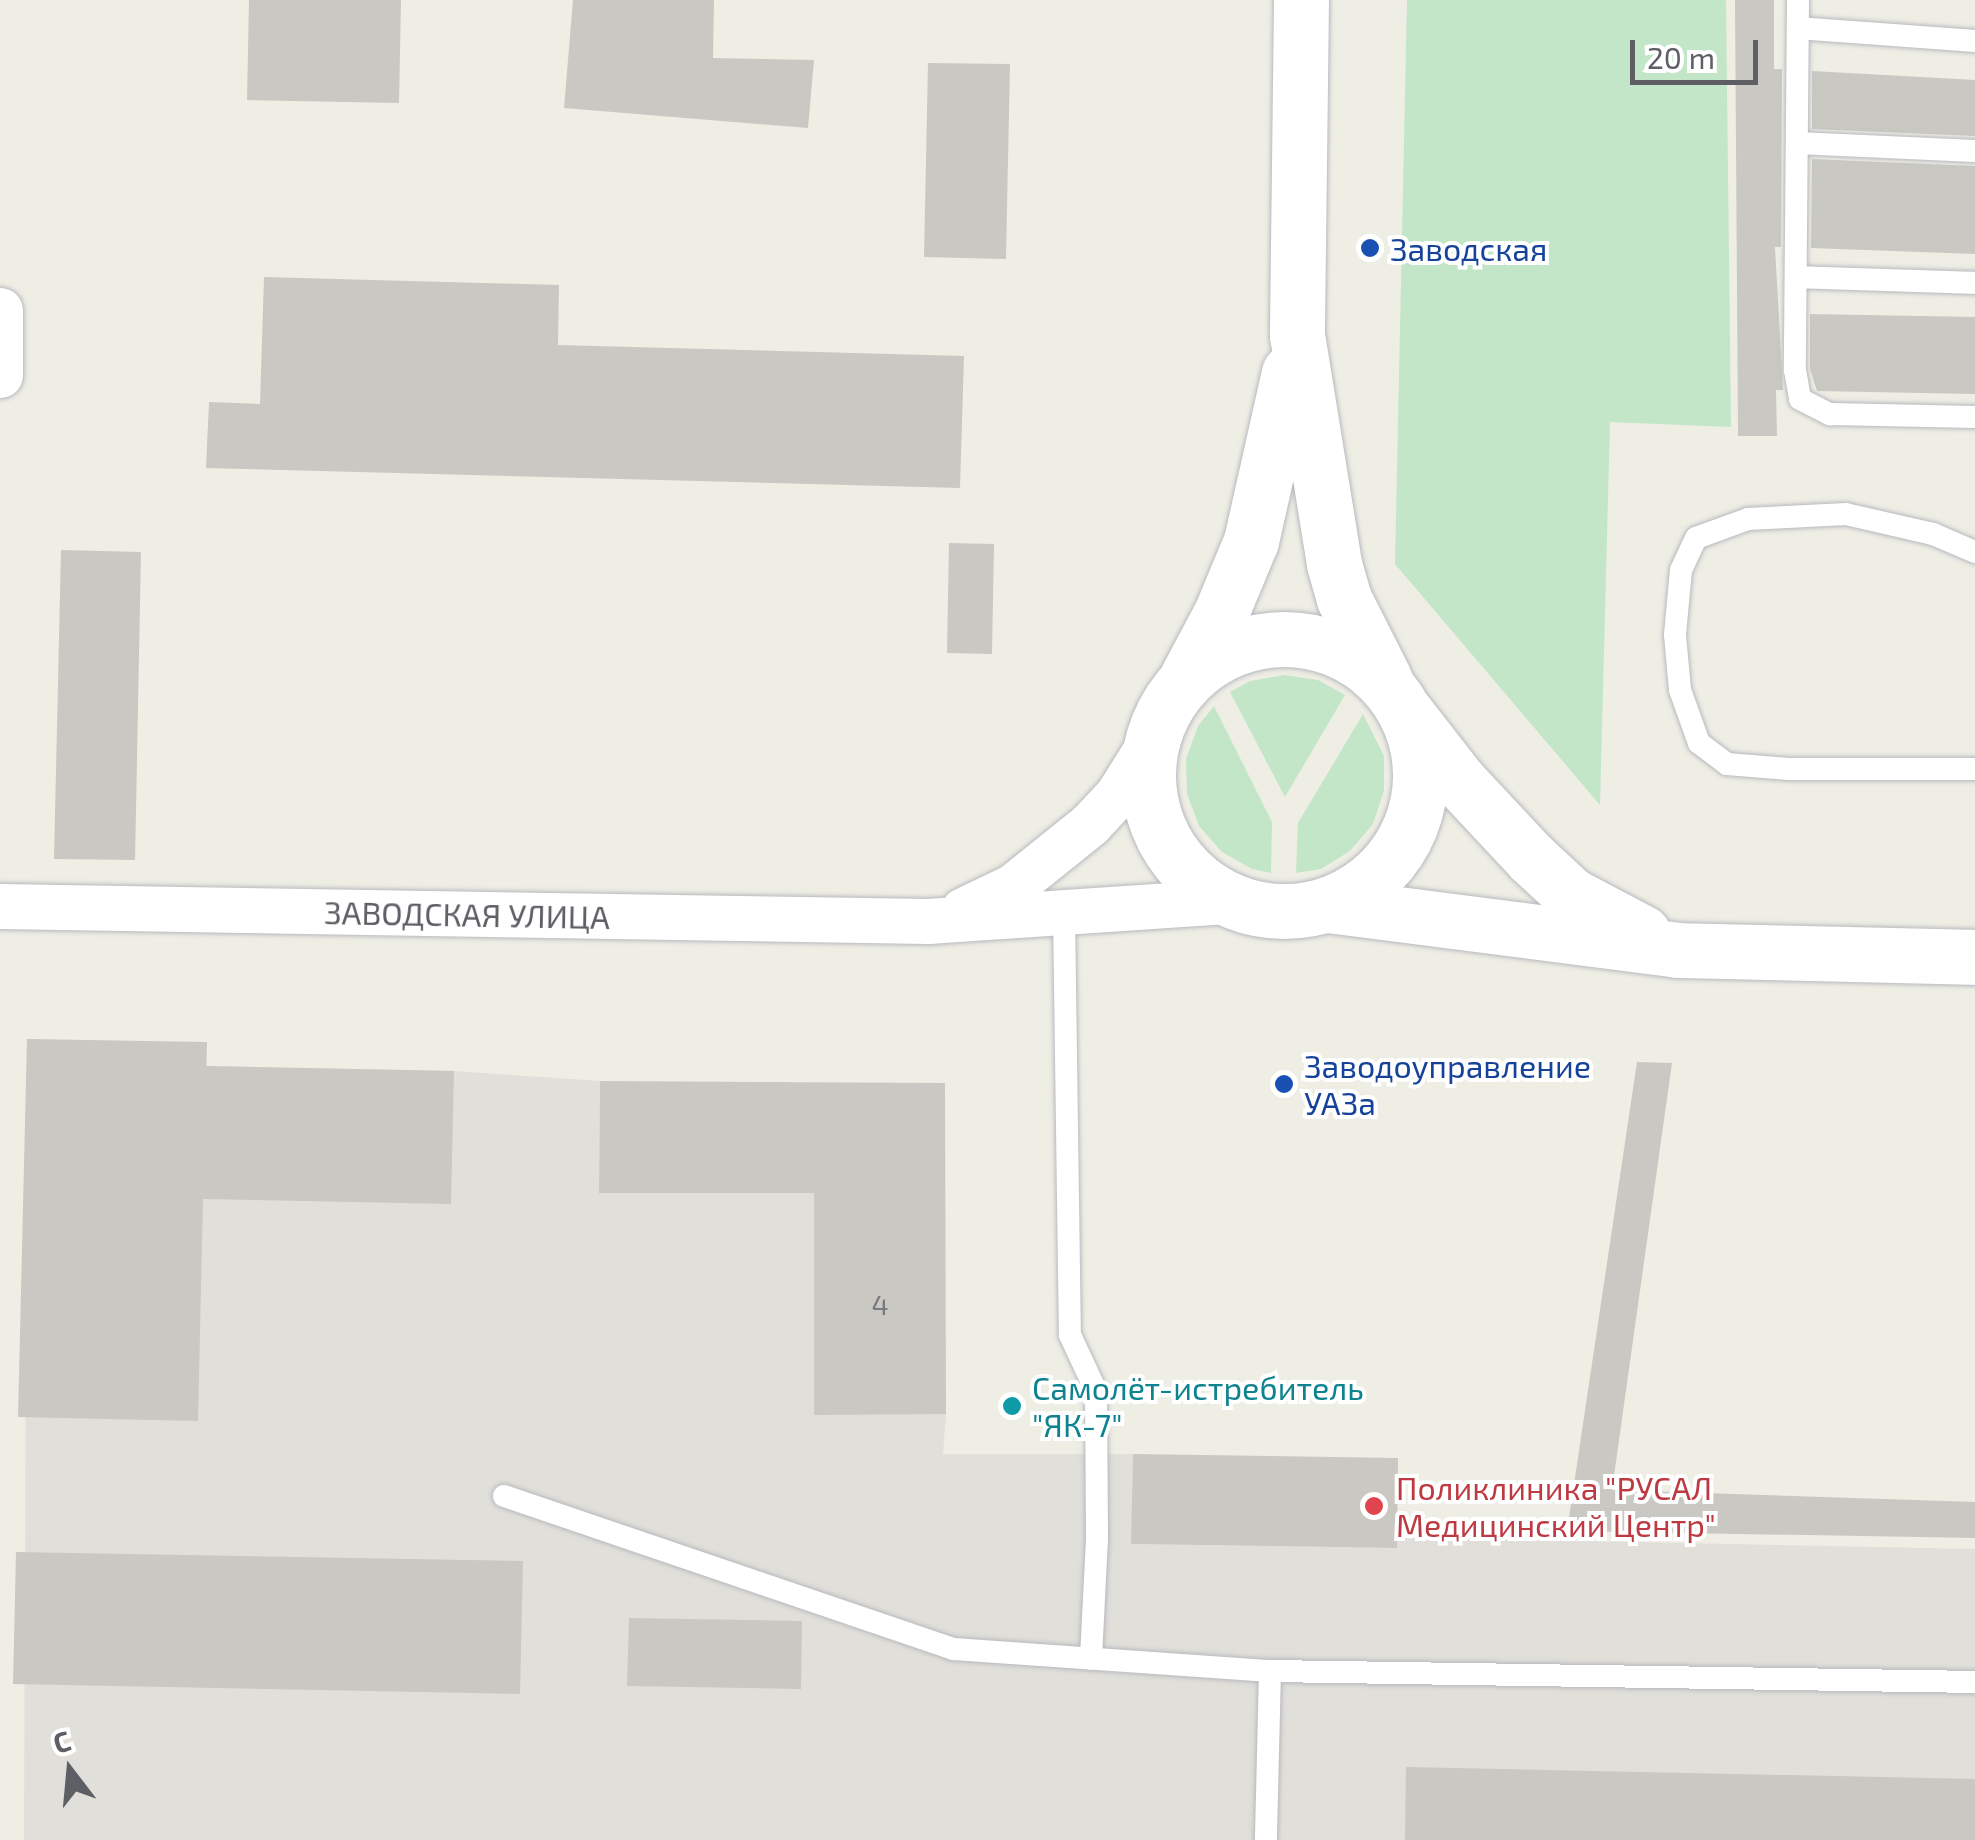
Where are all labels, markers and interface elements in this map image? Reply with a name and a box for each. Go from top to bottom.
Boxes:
scale bar [1635,20,1762,82]
text: 20 m [1647,39,1715,75]
place label: Заводская [1390,229,1547,267]
marker: Заводская [1359,237,1381,259]
street label: ЗАВОДСКАЯ УЛИЦА [324,892,610,936]
place label: Заводоуправление УАЗа [1304,1047,1591,1122]
marker: Заводоуправление УАЗа [1273,1073,1295,1095]
house number: 4 [871,1287,889,1321]
place label: Самолёт-истребитель "ЯК-7" [1032,1369,1364,1444]
marker: Самолёт-истребитель "ЯК-7" [1001,1395,1023,1417]
place label: Поликлиника "РУСАЛ Медицинский Центр" [1396,1469,1716,1544]
marker: Поликлиника "РУСАЛ Медицинский Центр" [1361,1493,1387,1519]
north arrow [20,1720,120,1820]
text: С [49,1723,74,1760]

